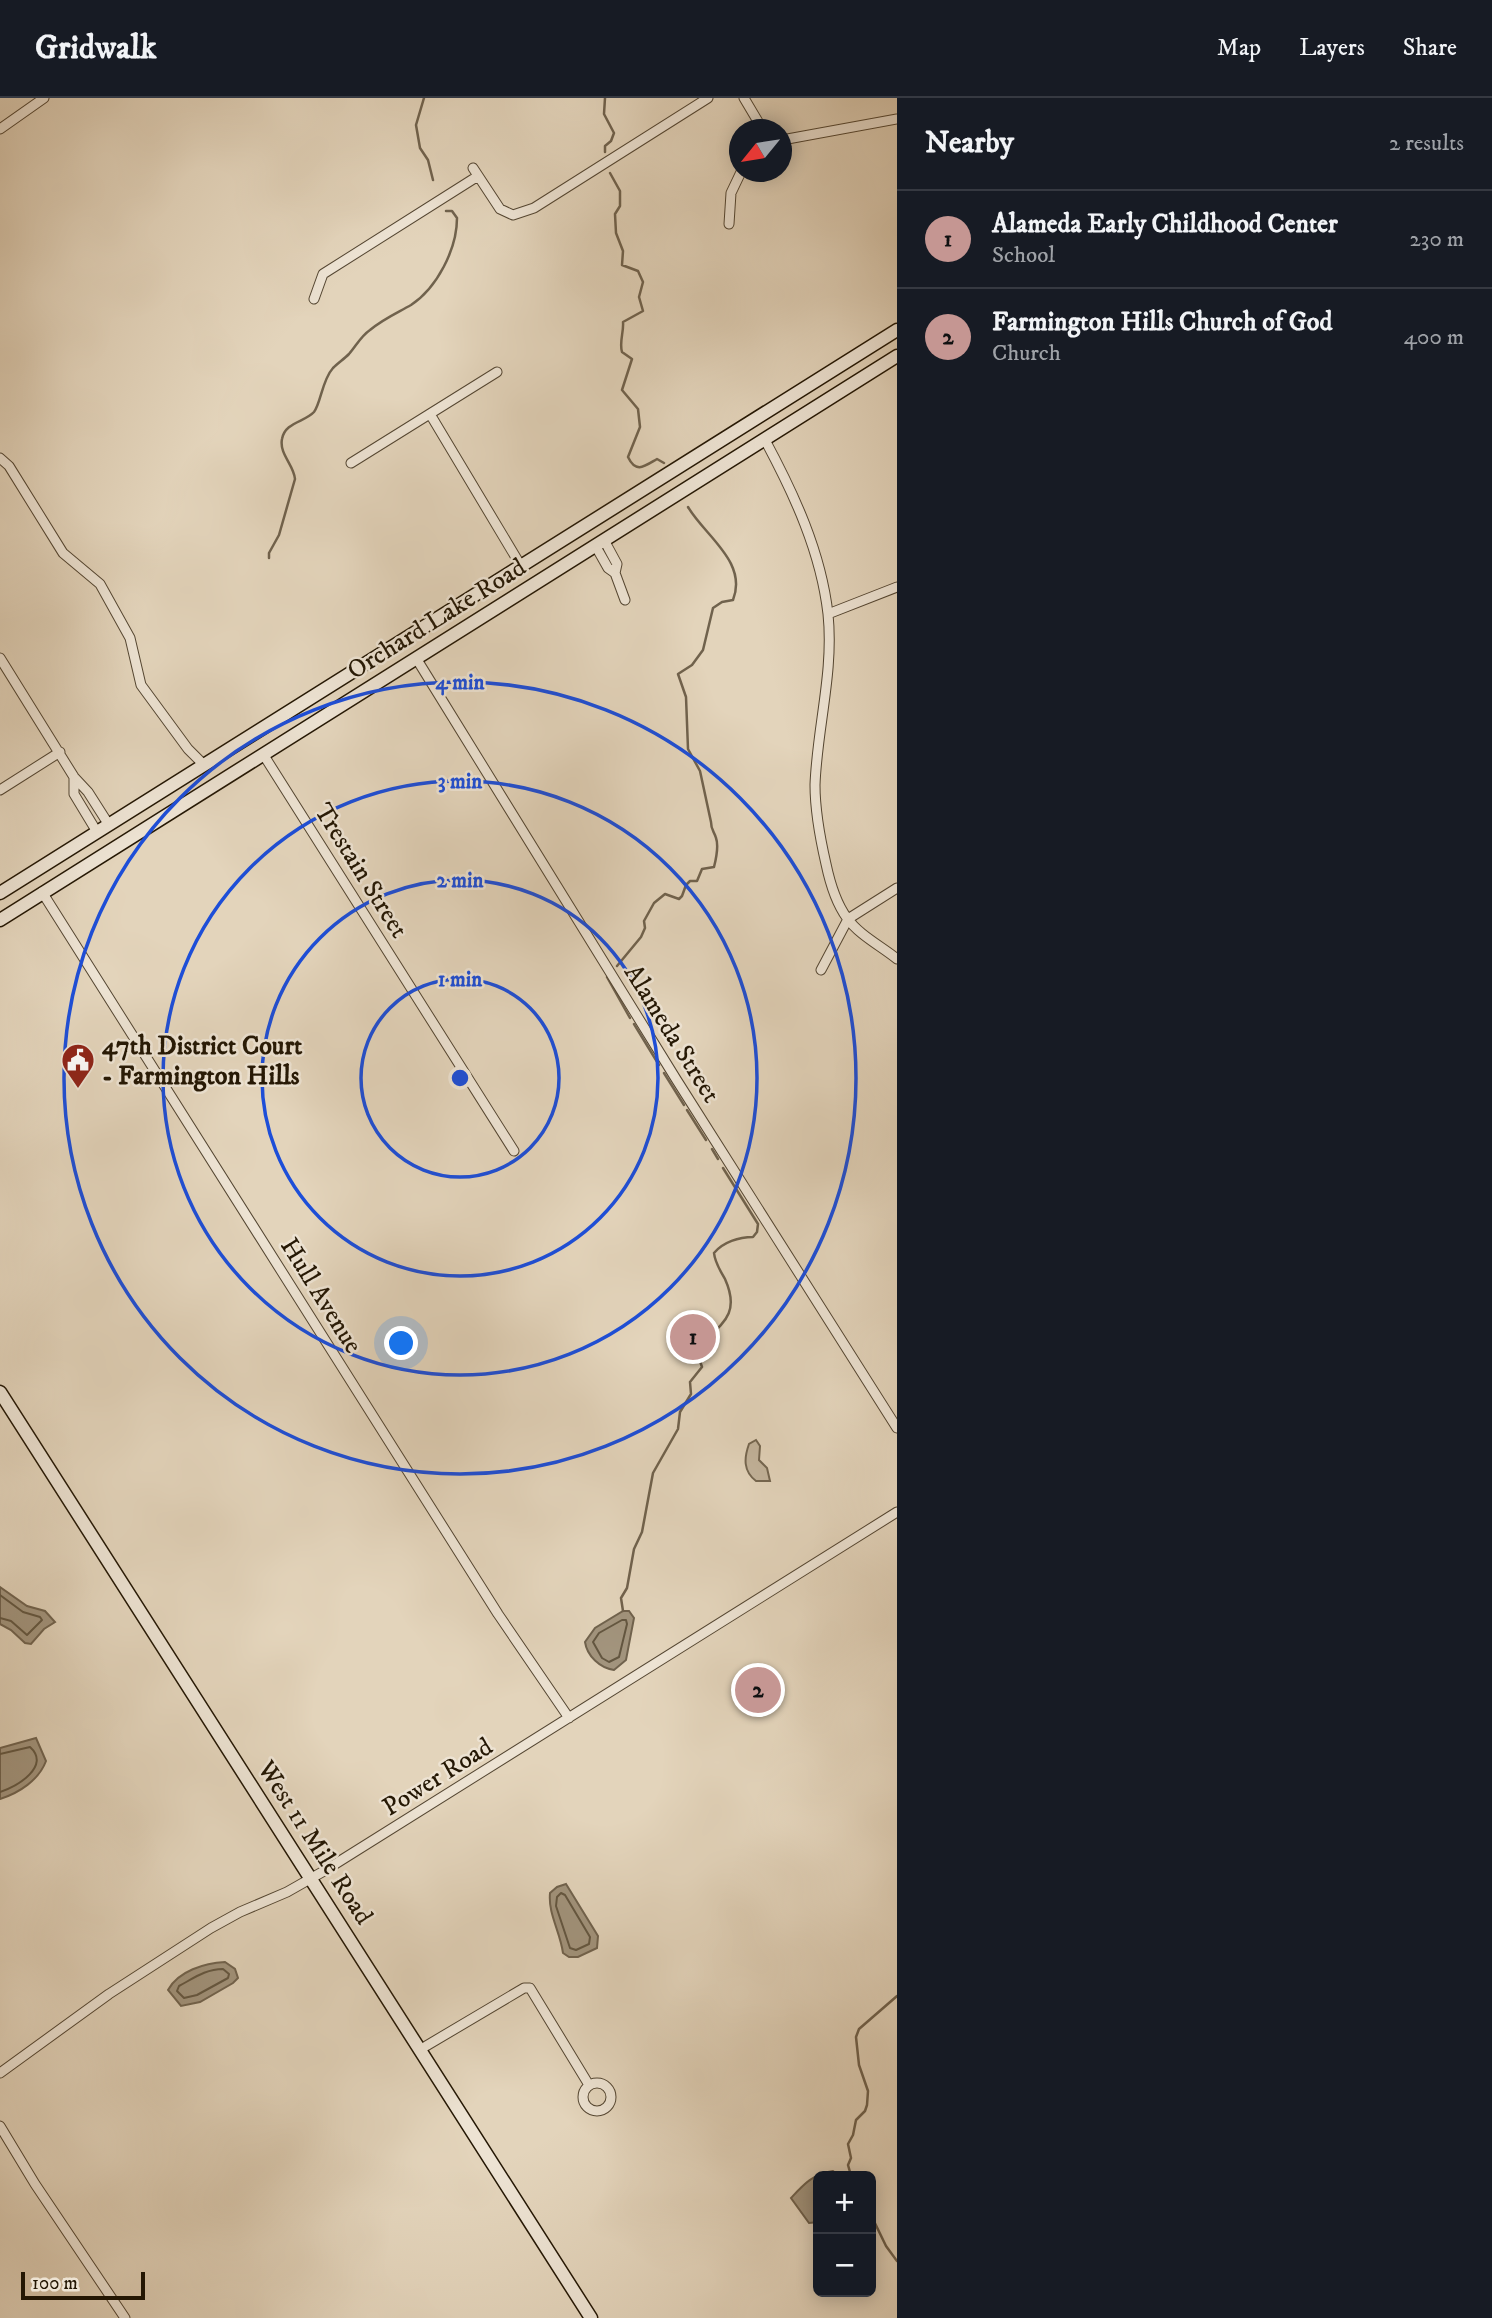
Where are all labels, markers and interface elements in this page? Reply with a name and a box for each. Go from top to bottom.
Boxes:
text: Gridwalk [35,28,157,69]
text: Map [1217,33,1261,63]
text: Layers [1299,33,1365,63]
text: Share [1403,33,1457,63]
north arrow [729,119,792,182]
text: Nearby [925,125,1014,162]
text: 2 results [1389,129,1464,158]
text: Alameda Early Childhood Center [992,208,1338,241]
text: 1 [944,225,952,254]
text: 230 m [1410,225,1464,254]
text: School [992,241,1055,270]
text: Farmington Hills Church of God [992,306,1332,339]
text: 2 [942,323,954,352]
text: 400 m [1404,323,1464,352]
text: Church [992,339,1061,368]
street label: Orchard Lake Road [341,551,532,687]
text: 4 min [436,670,485,696]
text: 3 min [438,769,483,795]
street label: Trestain Street [306,797,415,944]
text: 2 min [437,868,485,894]
street label: Alameda Street [616,959,727,1109]
text: 1 min [438,967,483,993]
place label: 47th District Court - Farmington Hills [102,1030,303,1093]
public building icon: 47th District Court - Farmington Hills [59,1041,97,1090]
centre of rings [448,1066,472,1090]
street label: Hull Avenue [272,1232,369,1360]
pin: 1 [670,1311,716,1363]
your location [384,1326,418,1360]
pin: 2 [735,1664,781,1716]
street label: Power Road [377,1730,499,1824]
street label: West 11 Mile Road [249,1754,380,1931]
map controls [813,2171,876,2297]
button: + [813,2171,876,2234]
button: − [813,2234,876,2297]
scale bar [21,2269,145,2301]
text: 100 m [32,2272,78,2295]

